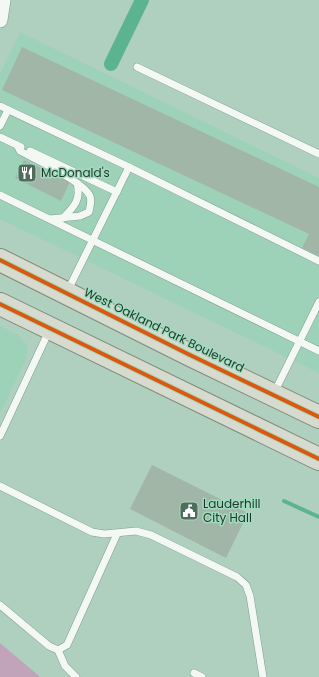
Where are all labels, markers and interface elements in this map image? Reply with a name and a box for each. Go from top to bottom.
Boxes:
restaurant icon: McDonald's [16,162,38,184]
place label: McDonald's [41,164,110,181]
street label: West Oakland Park Boulevard [81,283,247,376]
place label: Lauderhill City Hall [203,495,261,526]
public building icon: Lauderhill City Hall [178,500,200,522]

